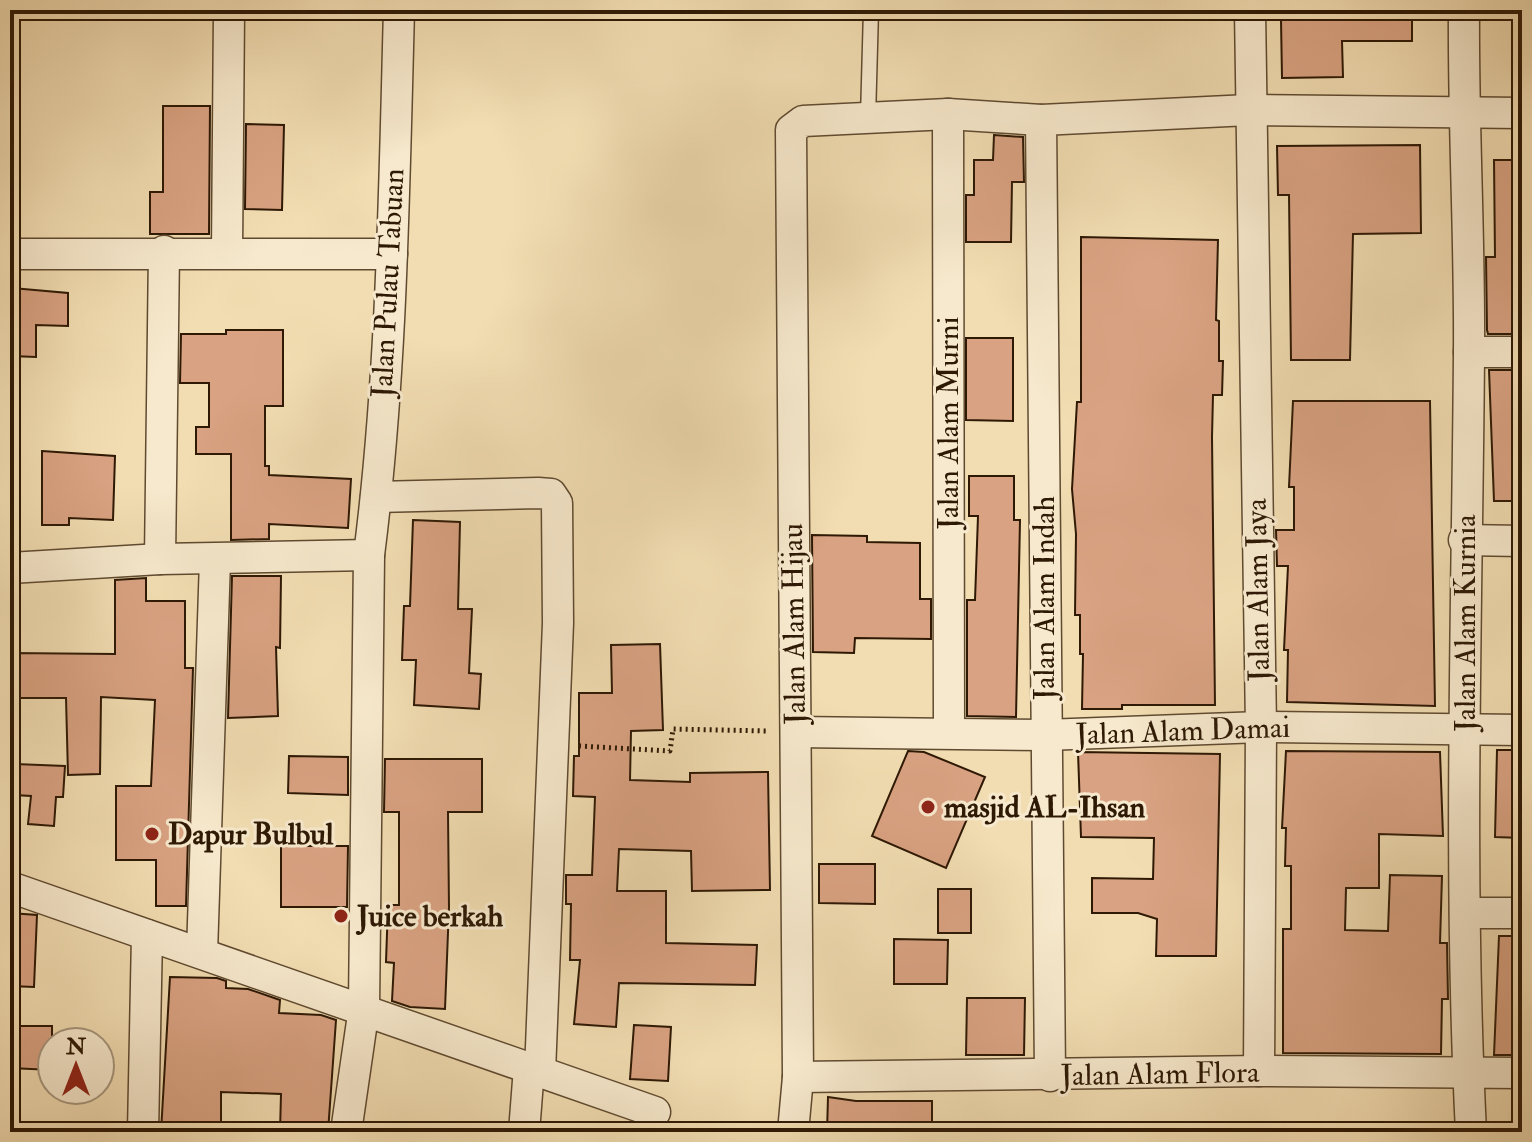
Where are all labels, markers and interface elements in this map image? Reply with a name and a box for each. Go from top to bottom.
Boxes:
street label: Jalan Pulau Tabuan [363,167,412,400]
street label: Jalan Alam Murni [930,316,967,531]
street label: Jalan Alam Indah [1026,495,1063,701]
street label: Jalan Alam Jaya [1238,497,1278,683]
street label: Jalan Alam Kurnia [1447,514,1484,733]
street label: Jalan Alam Hijau [774,523,814,726]
street label: Jalan Alam Damai [1074,709,1291,753]
place label: masjid AL-Ihsan [944,789,1146,826]
marker: masjid AL-Ihsan [919,798,937,816]
place label: Dapur Bulbul [168,816,334,853]
marker: Dapur Bulbul [143,825,161,843]
place label: Juice berkah [355,898,504,935]
marker: Juice berkah [332,907,350,925]
north arrow [36,1026,116,1106]
text: N [65,1033,86,1061]
street label: Jalan Alam Flora [1059,1054,1260,1094]

